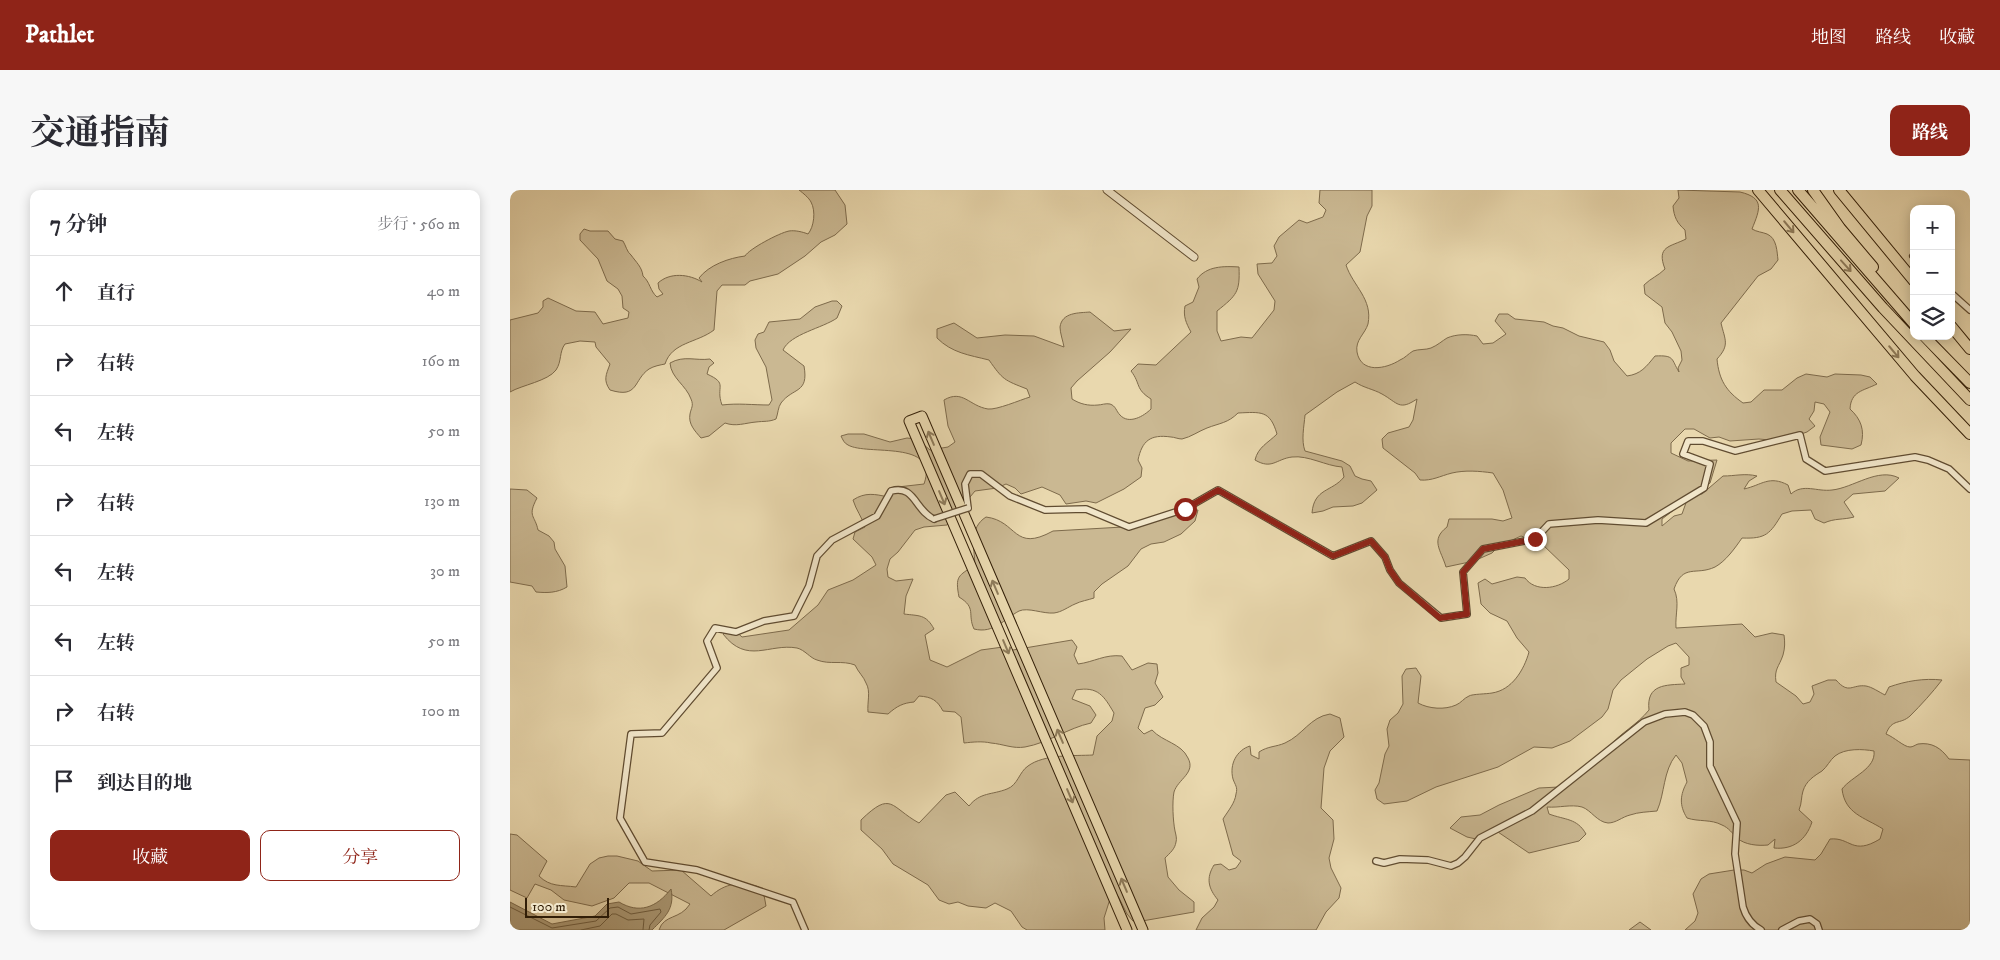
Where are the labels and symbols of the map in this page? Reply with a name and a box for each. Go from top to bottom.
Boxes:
one-way arrow [1783,221,1795,234]
one-way arrow [1840,260,1852,273]
one-way arrow [1888,345,1900,358]
one-way arrow [926,430,935,446]
one-way arrow [938,490,948,505]
route start [1174,498,1197,521]
route end [1524,528,1547,551]
one-way arrow [990,580,1000,595]
one-way arrow [1002,639,1012,654]
one-way arrow [1054,729,1064,744]
one-way arrow [1066,788,1076,803]
one-way arrow [1118,878,1128,893]
scale bar [525,895,609,918]

